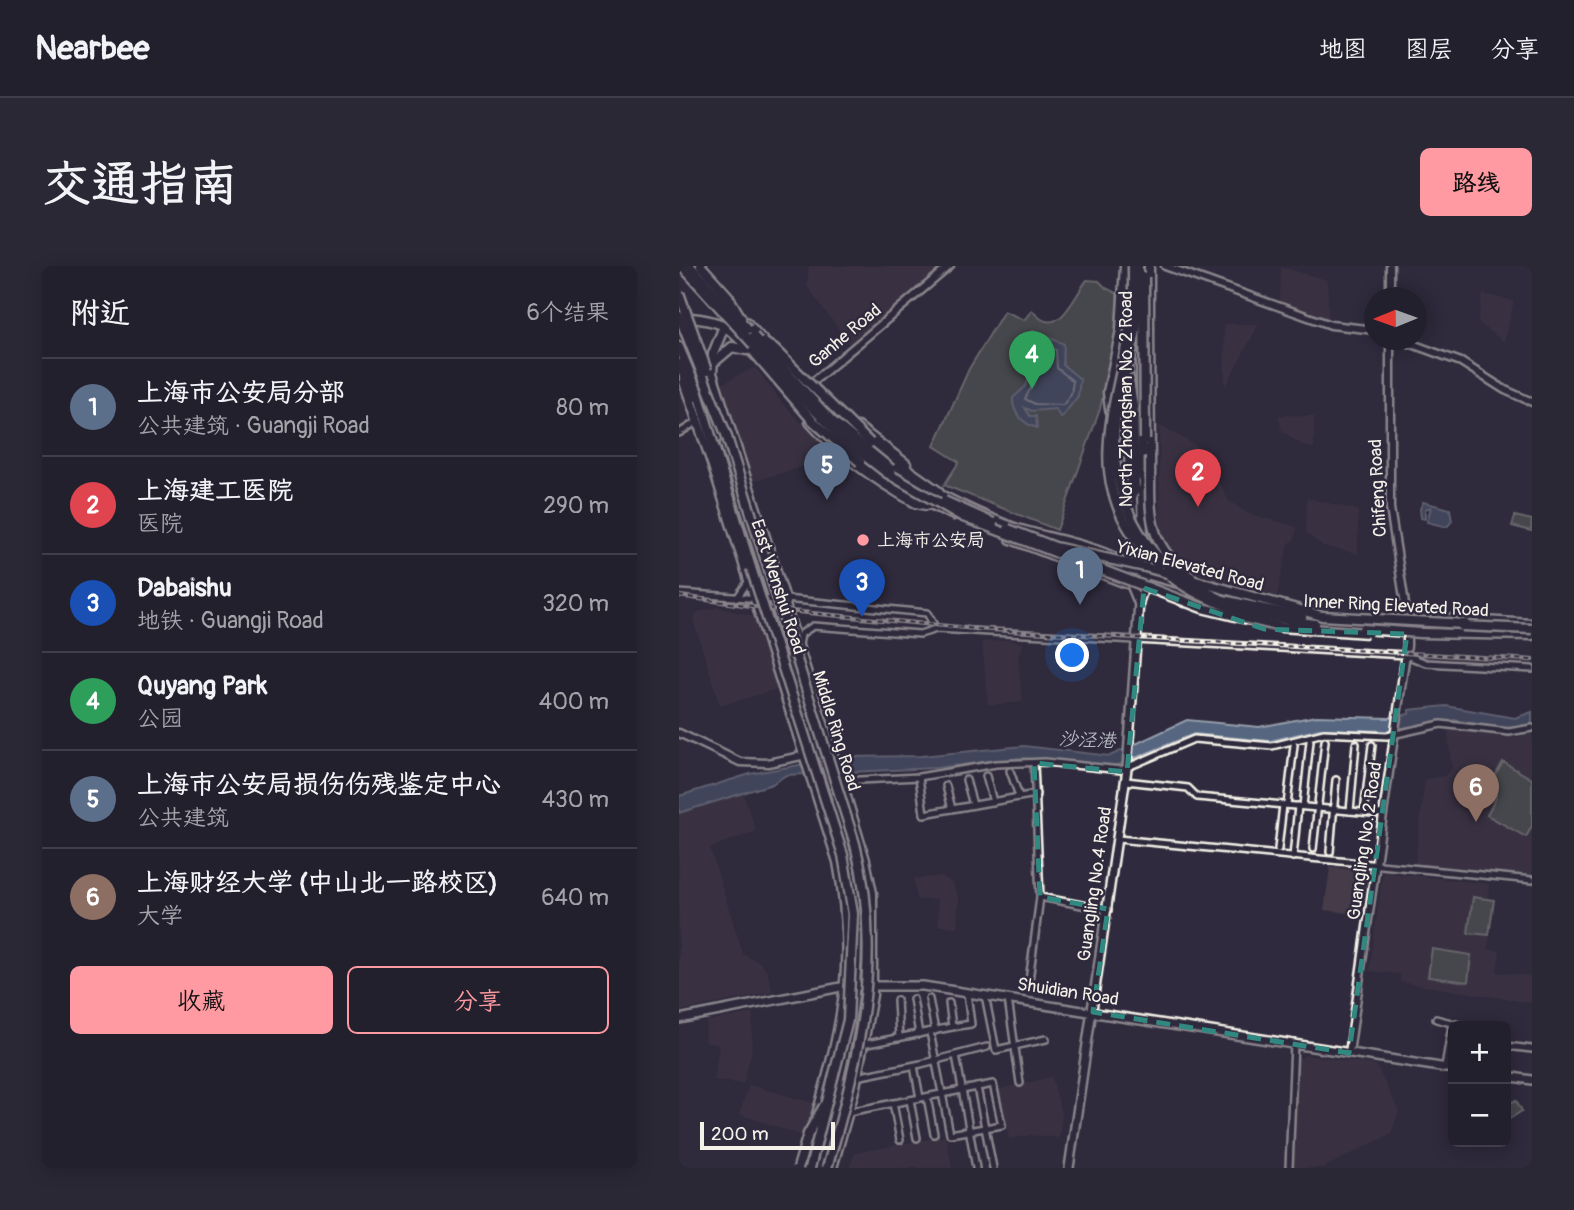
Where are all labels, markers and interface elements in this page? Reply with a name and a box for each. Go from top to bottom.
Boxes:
text: Nearbee [35,28,149,69]
text: 地图 [1319,35,1367,64]
text: 图层 [1405,35,1453,64]
text: 分享 [1491,35,1539,64]
button: 路线 [1420,148,1532,216]
text: 交通指南 [42,154,238,215]
north arrow [1364,287,1427,350]
street label: North Zhongshan No. 2 Road [1115,291,1138,507]
text: 附近 [70,295,130,332]
text: 6个结果 [527,298,609,327]
street label: Ganhe Road [804,299,886,373]
pin: 4 [1009,331,1055,389]
text: 上海市公安局分部 [137,377,345,409]
text: 1 [89,393,98,422]
text: 80 m [556,393,609,422]
text: 公共建筑 · Guangji Road [137,411,370,440]
street label: Chifeng Road [1364,438,1392,538]
pin: 5 [804,442,850,500]
pin: 2 [1175,449,1221,507]
text: 上海建工医院 [137,475,293,507]
text: 2 [87,491,99,520]
text: 290 m [543,491,609,520]
text: 医院 [137,509,183,538]
street label: East Wenshui Road [745,517,811,657]
place label: 上海市公安局 [877,529,985,552]
marker: 上海市公安局 [855,532,871,548]
street label: Yixian Elevated Road [1113,535,1266,597]
pin: 1 [1057,547,1103,605]
pin: 3 [839,559,885,617]
text: Dabaishu [137,572,232,604]
text: 3 [87,589,99,618]
text: 320 m [542,589,609,618]
street label: Inner Ring Elevated Road [1303,590,1489,622]
text: 地铁 · Guangji Road [137,606,324,635]
your location [1055,638,1089,672]
street label: Middle Ring Road [807,668,865,794]
text: Quyang Park [137,670,267,702]
text: 4 [86,687,100,716]
text: 400 m [539,687,609,716]
text: 公园 [137,704,183,733]
water label: 沙泾港 [1058,727,1118,753]
street label: Guangling No. 2 Road [1343,760,1387,922]
pin: 6 [1453,764,1499,822]
text: 上海市公安局损伤伤残鉴定中心 [137,769,501,801]
text: 5 [87,785,99,814]
text: 430 m [542,785,609,814]
text: 公共建筑 [137,803,229,832]
street label: Guangling No.4 Road [1073,805,1117,963]
text: 上海财经大学 (中山北一路校区) [137,867,498,899]
text: 6 [86,883,100,912]
text: 640 m [541,883,609,912]
text: 大学 [137,901,183,930]
button: 收藏 [70,966,333,1034]
button: 分享 [347,966,609,1034]
street label: Shuidian Road [1016,973,1120,1011]
map controls [1448,1021,1511,1147]
button: + [1448,1021,1511,1084]
button: − [1448,1084,1511,1147]
scale bar [700,1119,835,1151]
text: 200 m [711,1122,769,1146]

